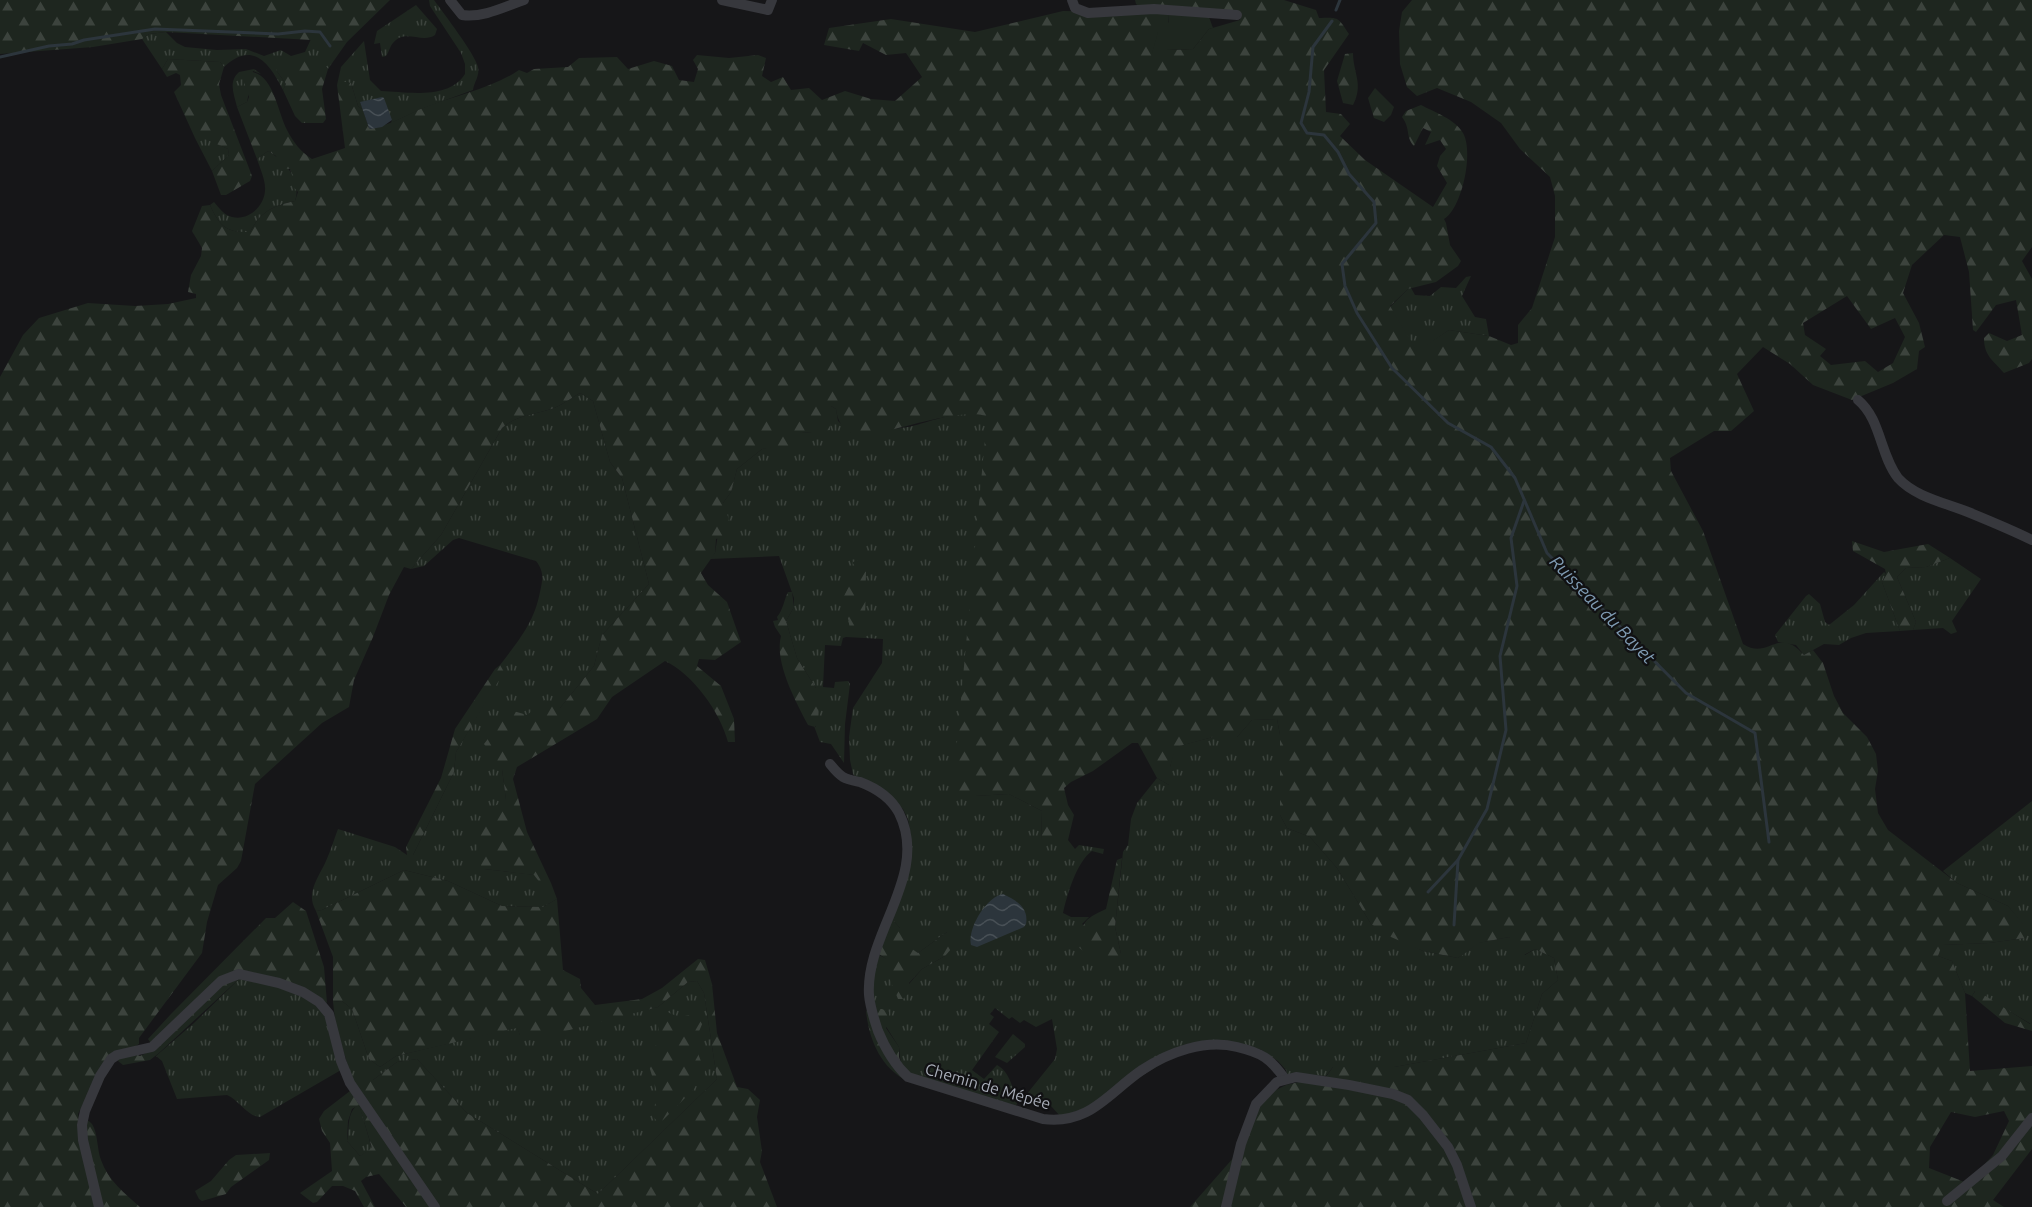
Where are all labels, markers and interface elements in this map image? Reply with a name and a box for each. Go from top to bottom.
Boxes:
water label: Ruisseau du Bayet [1546,551,1660,668]
street label: Chemin de Mépée [923,1059,1053,1113]

